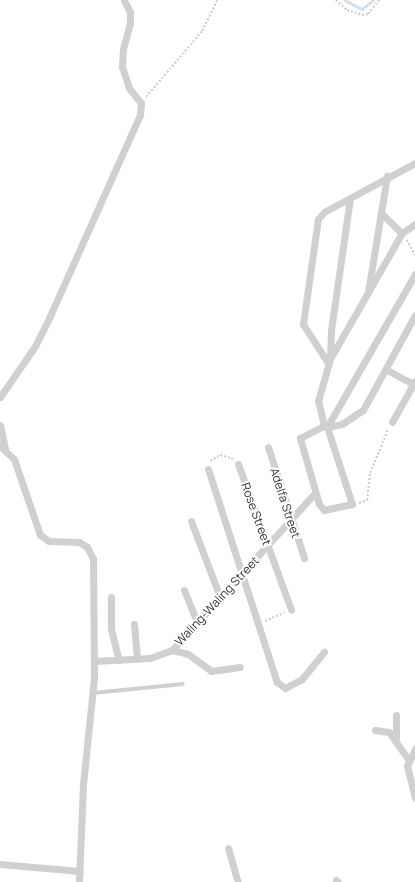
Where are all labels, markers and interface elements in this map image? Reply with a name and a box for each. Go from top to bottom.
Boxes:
street label: Adelfa Street [267,466,303,540]
street label: Rose Street [238,481,274,547]
street label: Waling-Waling Street [172,553,262,649]

